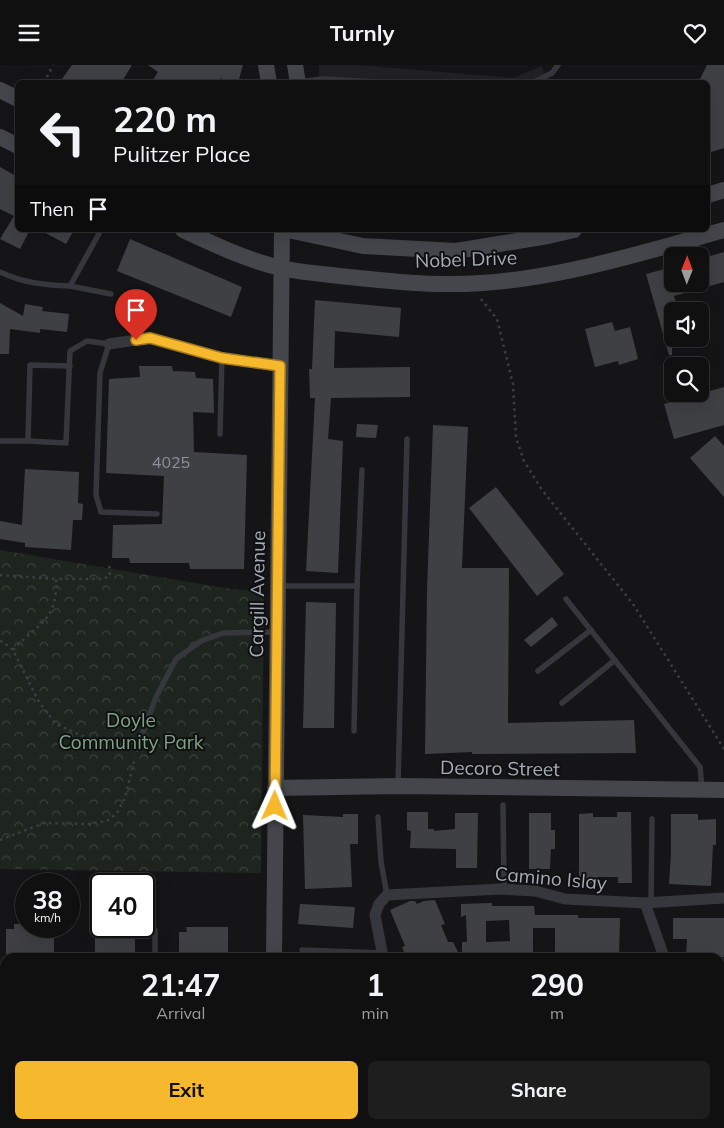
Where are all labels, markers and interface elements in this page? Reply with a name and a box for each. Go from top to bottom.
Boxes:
icon: menu [15,19,43,47]
text: Turnly [330,19,394,47]
icon: heart [681,19,709,47]
text: 220 m [113,97,217,141]
icon: left [30,100,95,165]
text: Pulitzer Place [113,140,250,168]
icon: arrive [84,195,112,223]
text: Then [30,197,74,221]
street label: Nobel Drive [415,245,517,273]
north arrow [664,247,709,293]
map controls [664,247,709,402]
pin [115,289,157,340]
icon: arrive [122,296,150,324]
button: sound [664,302,709,347]
button: search [664,357,709,402]
house number: 4025 [152,452,190,472]
street label: Cargill Avenue [244,530,270,658]
park label: Doyle Community Park [59,708,204,754]
street label: Decoro Street [440,755,560,781]
position arrow [248,779,300,831]
street label: Camino Islay [494,861,608,895]
speed limit sign: 40 [90,873,155,938]
text: 38 [32,884,63,915]
text: km/h [34,910,61,925]
text: 21:47 [141,966,221,1004]
text: 1 [366,966,384,1004]
text: 290 [530,966,584,1004]
text: Arrival [156,1003,205,1023]
text: min [362,1003,389,1023]
text: m [550,1003,564,1023]
button: Exit [15,1061,358,1119]
button: Share [368,1061,710,1119]

